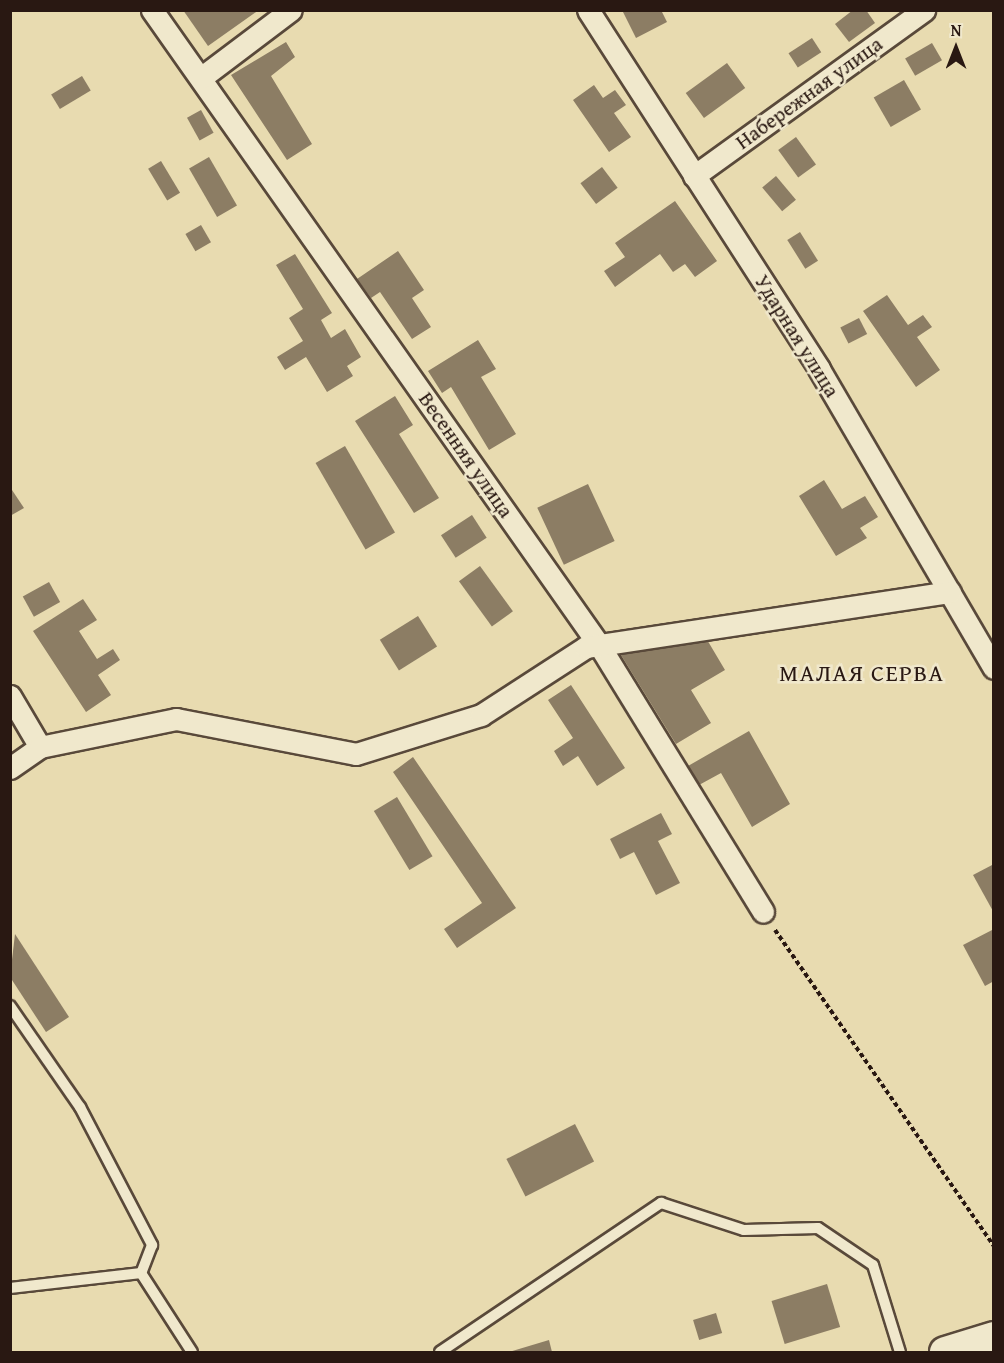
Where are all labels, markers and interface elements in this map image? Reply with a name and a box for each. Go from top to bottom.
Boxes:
north arrow [926,18,986,78]
text: N [951,18,961,42]
street label: Набережная улица [731,31,887,155]
street label: Ударная улица [749,270,845,402]
street label: Весенняя улица [413,387,519,523]
district label: МАЛАЯ СЕРВА [779,659,945,687]

